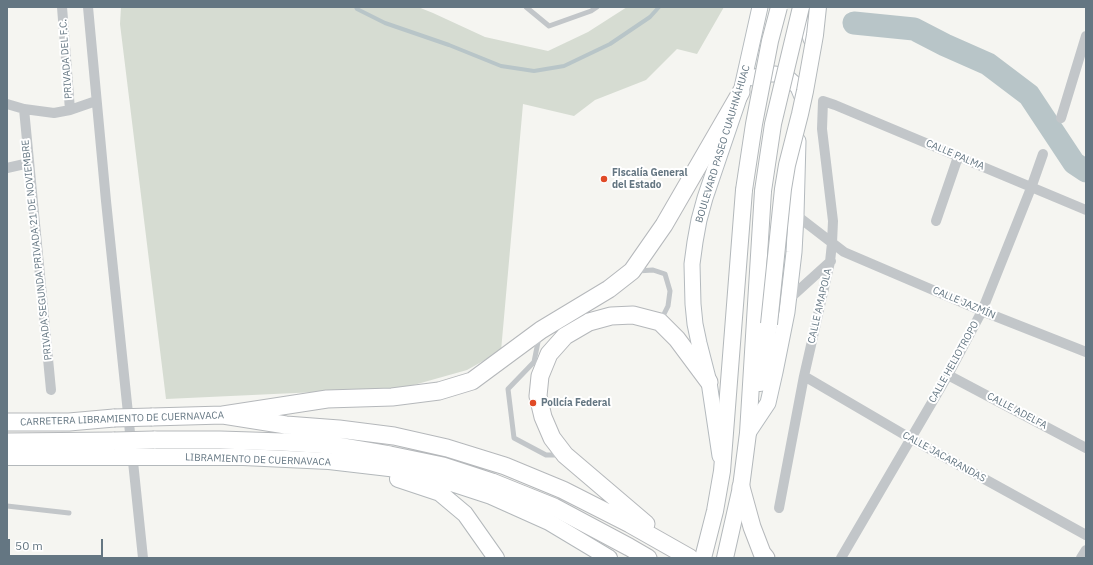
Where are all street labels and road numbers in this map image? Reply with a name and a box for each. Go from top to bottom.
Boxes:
street label: PRIVADA DEL F.C. [57,19,75,99]
street label: BOULEVARD PASEO CUAUHNÁHUAC [693,64,753,224]
street label: CALLE PALMA [924,137,986,173]
street label: PRIVADA SEGUNDA PRIVADA 21 DE NOVIEMBRE [19,139,55,361]
street label: CALLE AMAPOLA [806,267,834,345]
street label: CALLE JAZMÍN [931,284,997,322]
street label: CALLE HELIOTROPO [926,319,982,405]
street label: CALLE ADELFA [985,390,1049,432]
street label: CARRETERA LIBRAMIENTO DE CUERNAVACA [20,409,224,429]
street label: CALLE JACARANDAS [900,429,988,485]
street label: LIBRAMIENTO DE CUERNAVACA [185,451,331,469]

